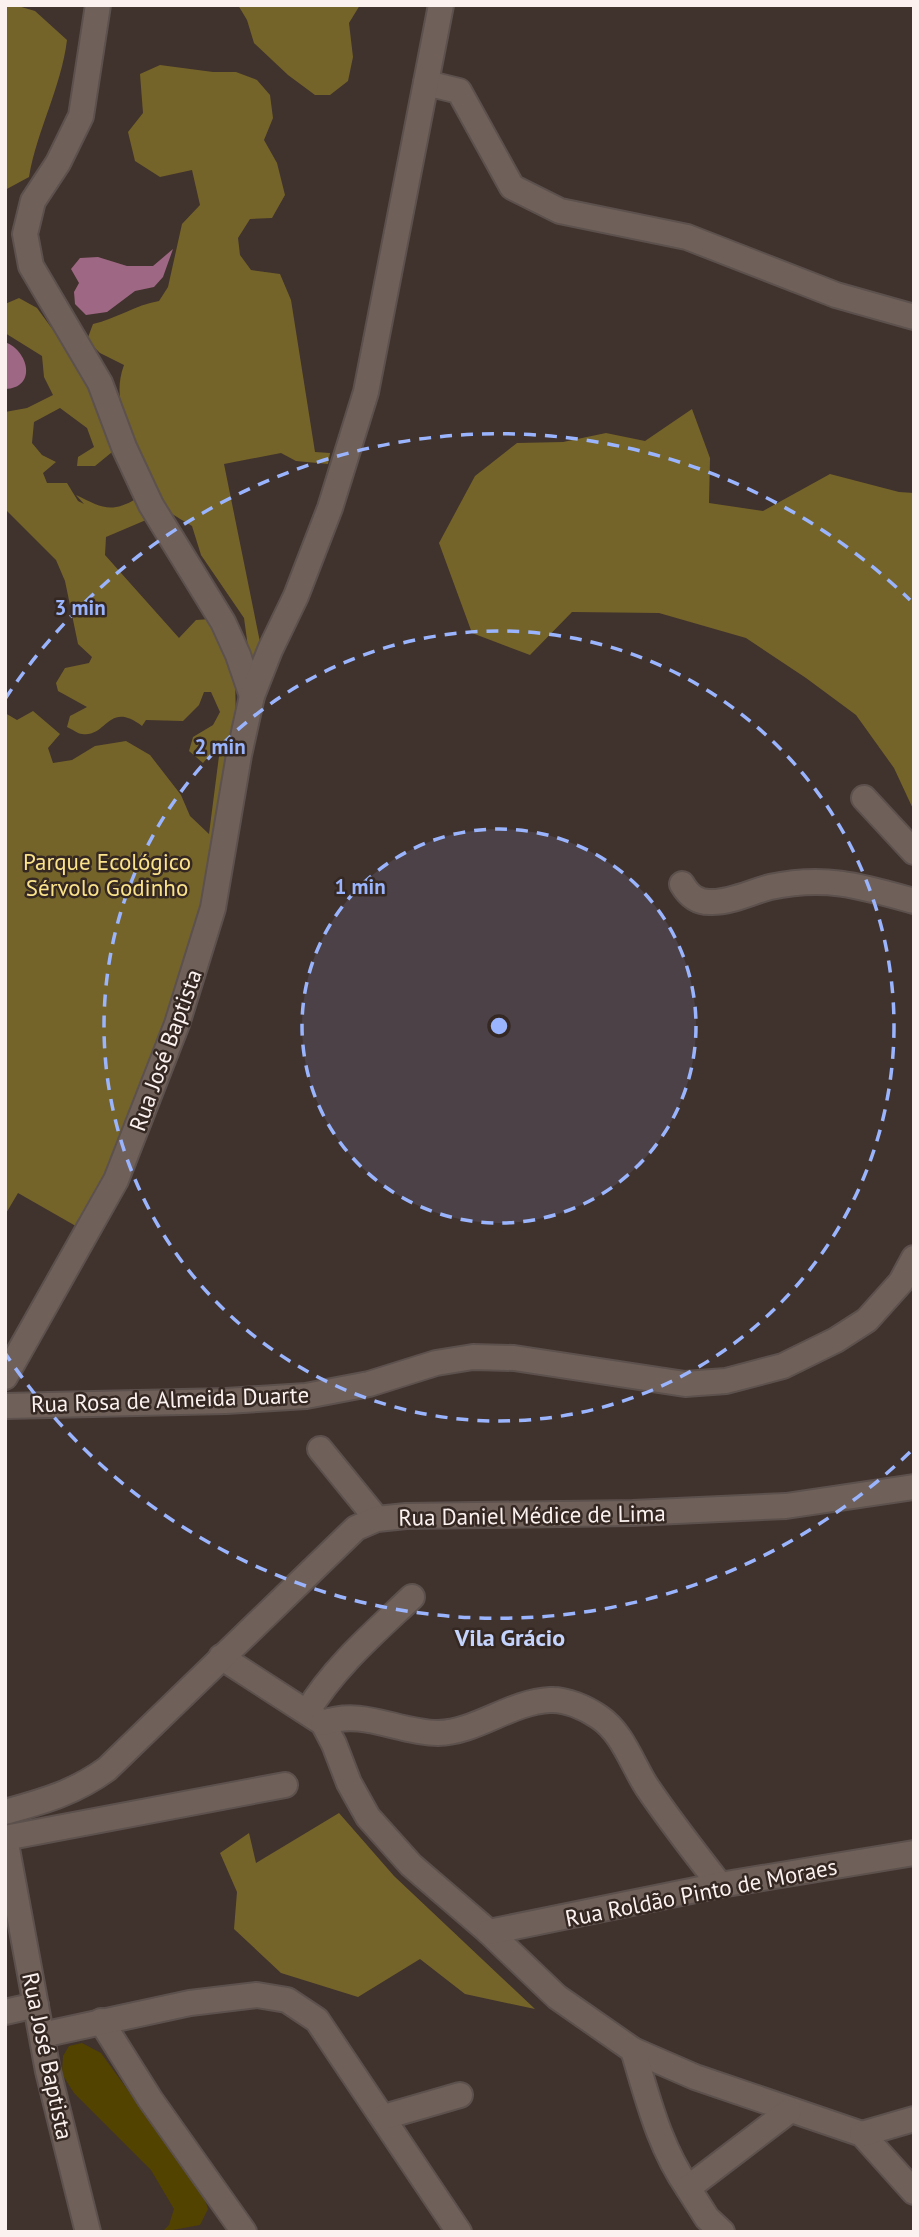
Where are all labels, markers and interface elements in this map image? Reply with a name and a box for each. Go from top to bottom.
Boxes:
text: 3 min [54,594,106,621]
text: 2 min [194,733,246,760]
park label: Parque Ecológico Sérvolo Godinho [23,847,191,902]
text: 1 min [334,873,386,900]
street label: Rua José Baptista [122,965,208,1135]
centre of rings [487,1014,511,1038]
street label: Rua Rosa de Almeida Duarte [30,1380,310,1418]
street label: Rua Daniel Médice de Lima [398,1498,666,1532]
district label: Vila Grácio [454,1622,565,1653]
street label: Rua Roldão Pinto de Moraes [563,1851,839,1933]
street label: Rua José Baptista [16,1970,80,2142]

